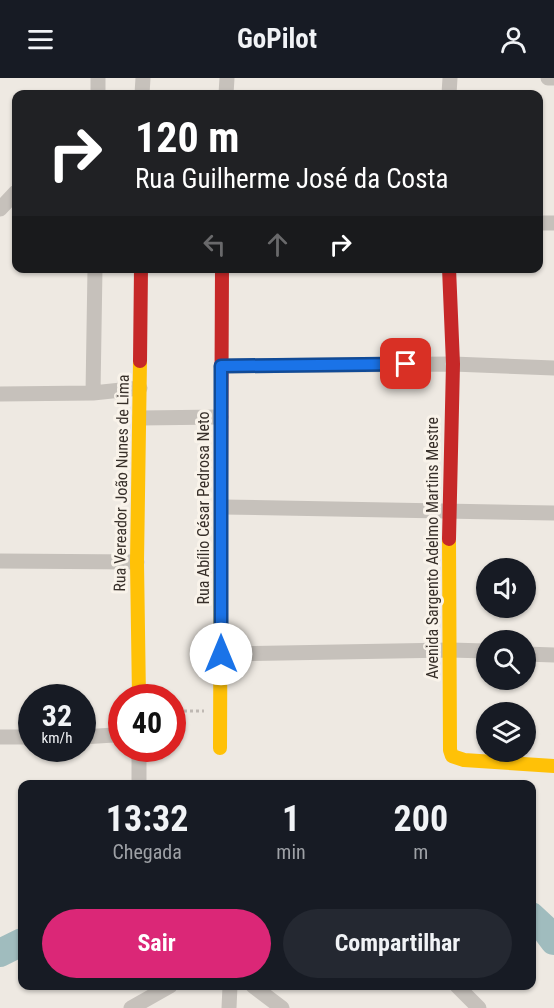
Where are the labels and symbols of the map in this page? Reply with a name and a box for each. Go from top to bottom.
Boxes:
pin [380,338,431,389]
street label: Rua Vereador João Nunes de Lima [110,374,133,592]
street label: Rua Abílio César Pedrosa Neto [194,411,213,605]
street label: Avenida Sargento Adelmo Martins Mestre [423,417,442,679]
position arrow [189,622,253,686]
speed limit sign: 40 [108,684,186,762]

